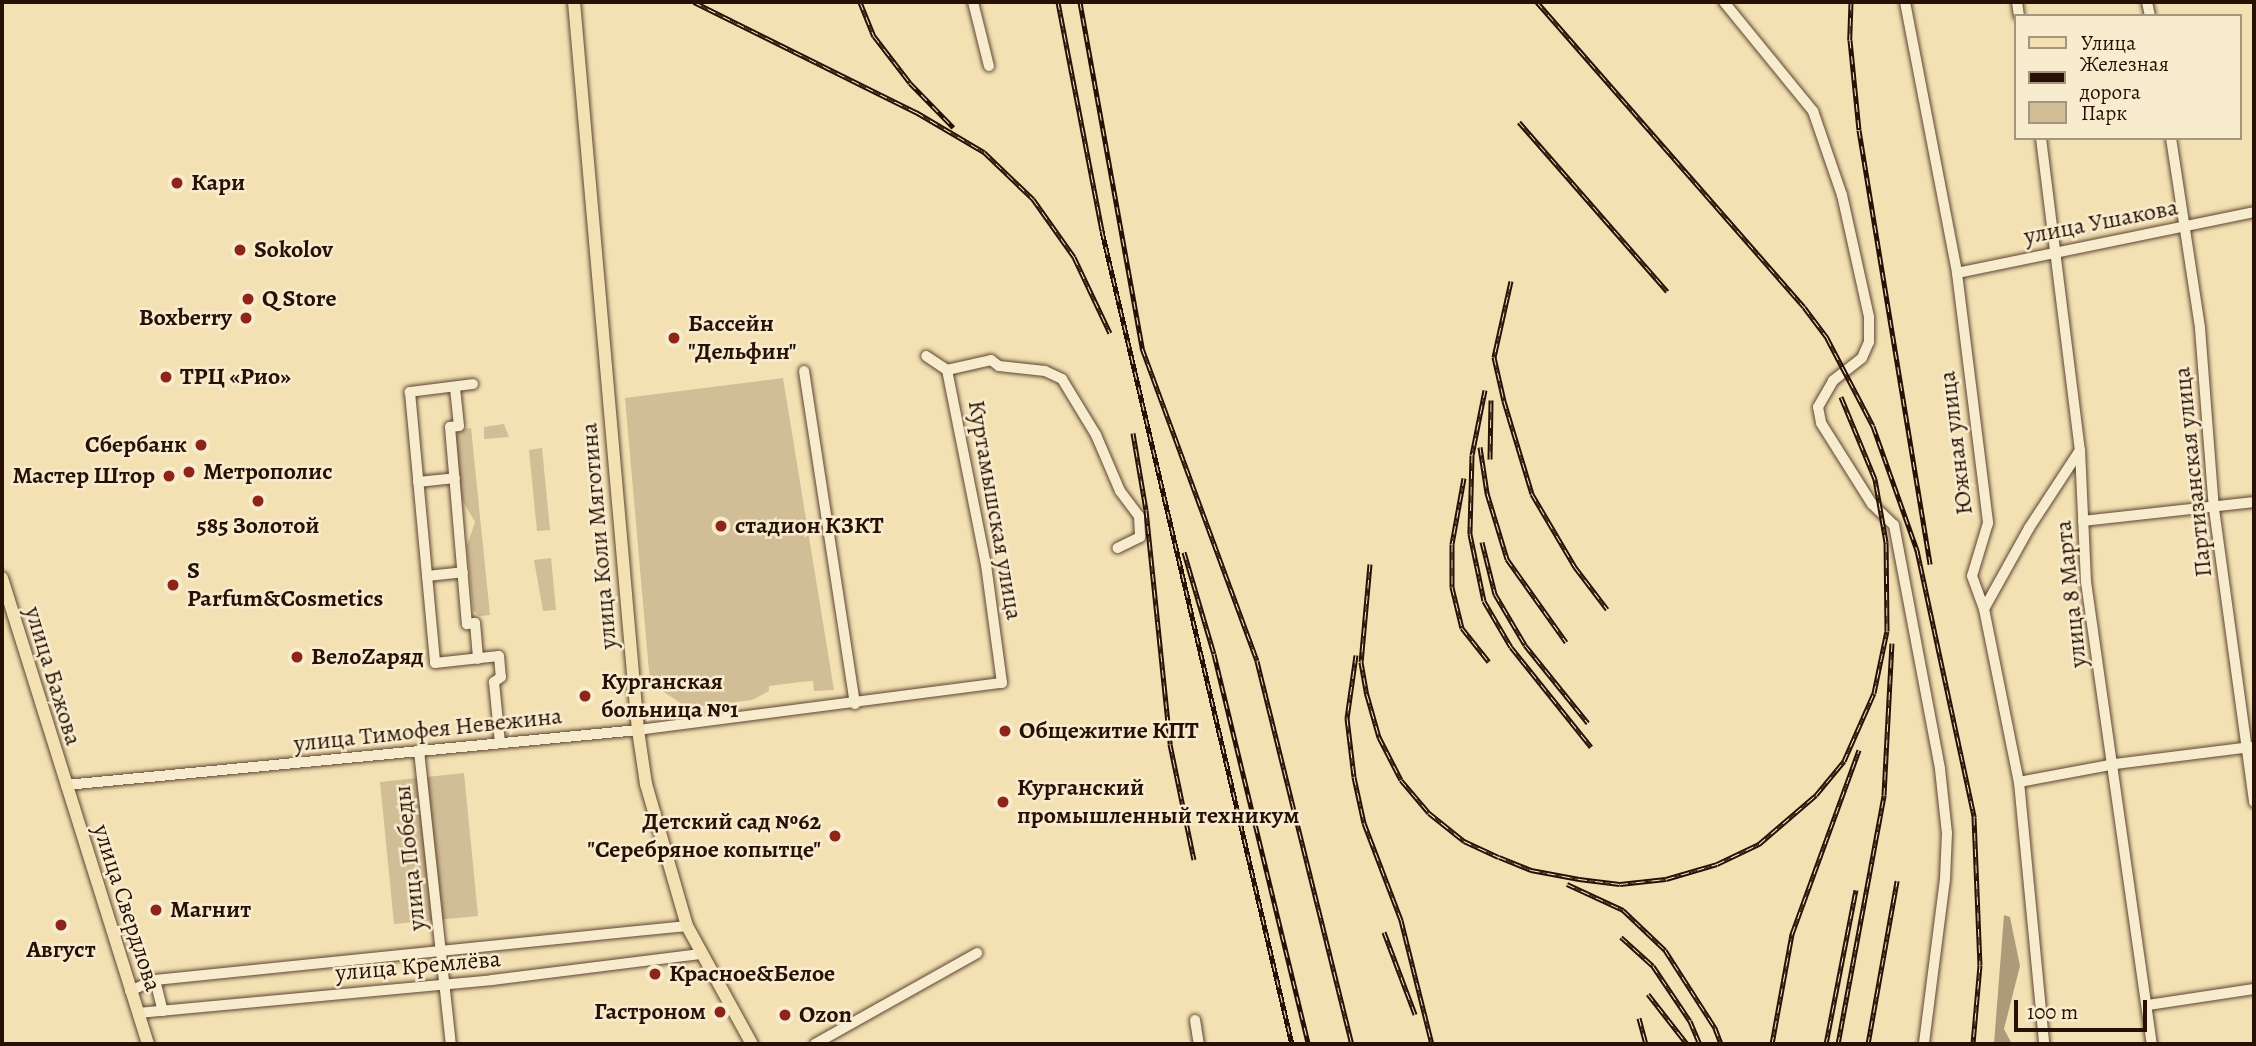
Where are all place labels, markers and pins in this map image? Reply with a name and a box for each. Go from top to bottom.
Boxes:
place label: Кари [191,169,245,197]
marker: Кари [169,175,185,191]
place label: Sokolov [254,236,333,264]
marker: Sokolov [232,242,248,258]
place label: Q Store [262,285,336,313]
marker: Q Store [240,291,256,307]
place label: Boxberry [139,304,232,332]
marker: Boxberry [238,310,254,326]
place label: Бассейн "Дельфин" [688,310,797,366]
marker: Бассейн "Дельфин" [666,330,682,346]
place label: ТРЦ «Рио» [180,363,291,391]
marker: ТРЦ «Рио» [158,369,174,385]
place label: Сбербанк [85,431,187,459]
marker: Сбербанк [193,437,209,453]
place label: Метрополис [203,458,333,486]
place label: Мастер Штор [12,462,155,490]
marker: Метрополис [181,464,197,480]
marker: Мастер Штор [161,468,177,484]
marker: 585 Золотой [250,493,266,509]
place label: 585 Золотой [196,512,320,540]
place label: стадион КЗКТ [735,512,884,540]
marker: стадион КЗКТ [713,518,729,534]
place label: S Parfum&Cosmetics [187,557,383,613]
marker: S Parfum&Cosmetics [165,577,181,593]
place label: ВелоZаряд [311,643,424,671]
marker: ВелоZаряд [289,649,305,665]
place label: Курганская больница №1 [601,668,738,724]
marker: Курганская больница №1 [575,686,595,706]
place label: Общежитие КПТ [1019,717,1199,745]
marker: Общежитие КПТ [997,723,1013,739]
place label: Курганский промышленный техникум [1017,774,1299,830]
marker: Курганский промышленный техникум [995,794,1011,810]
place label: Детский сад №62 "Серебряное копытце" [587,808,821,864]
marker: Детский сад №62 "Серебряное копытце" [827,828,843,844]
place label: Магнит [170,896,251,924]
marker: Магнит [148,902,164,918]
marker: Август [53,917,69,933]
place label: Август [26,936,96,964]
place label: Красное&Белое [669,960,835,988]
marker: Красное&Белое [647,966,663,982]
place label: Гастроном [594,998,706,1026]
place label: Ozon [799,1001,852,1029]
marker: Гастроном [712,1004,728,1020]
marker: Ozon [777,1007,793,1023]

